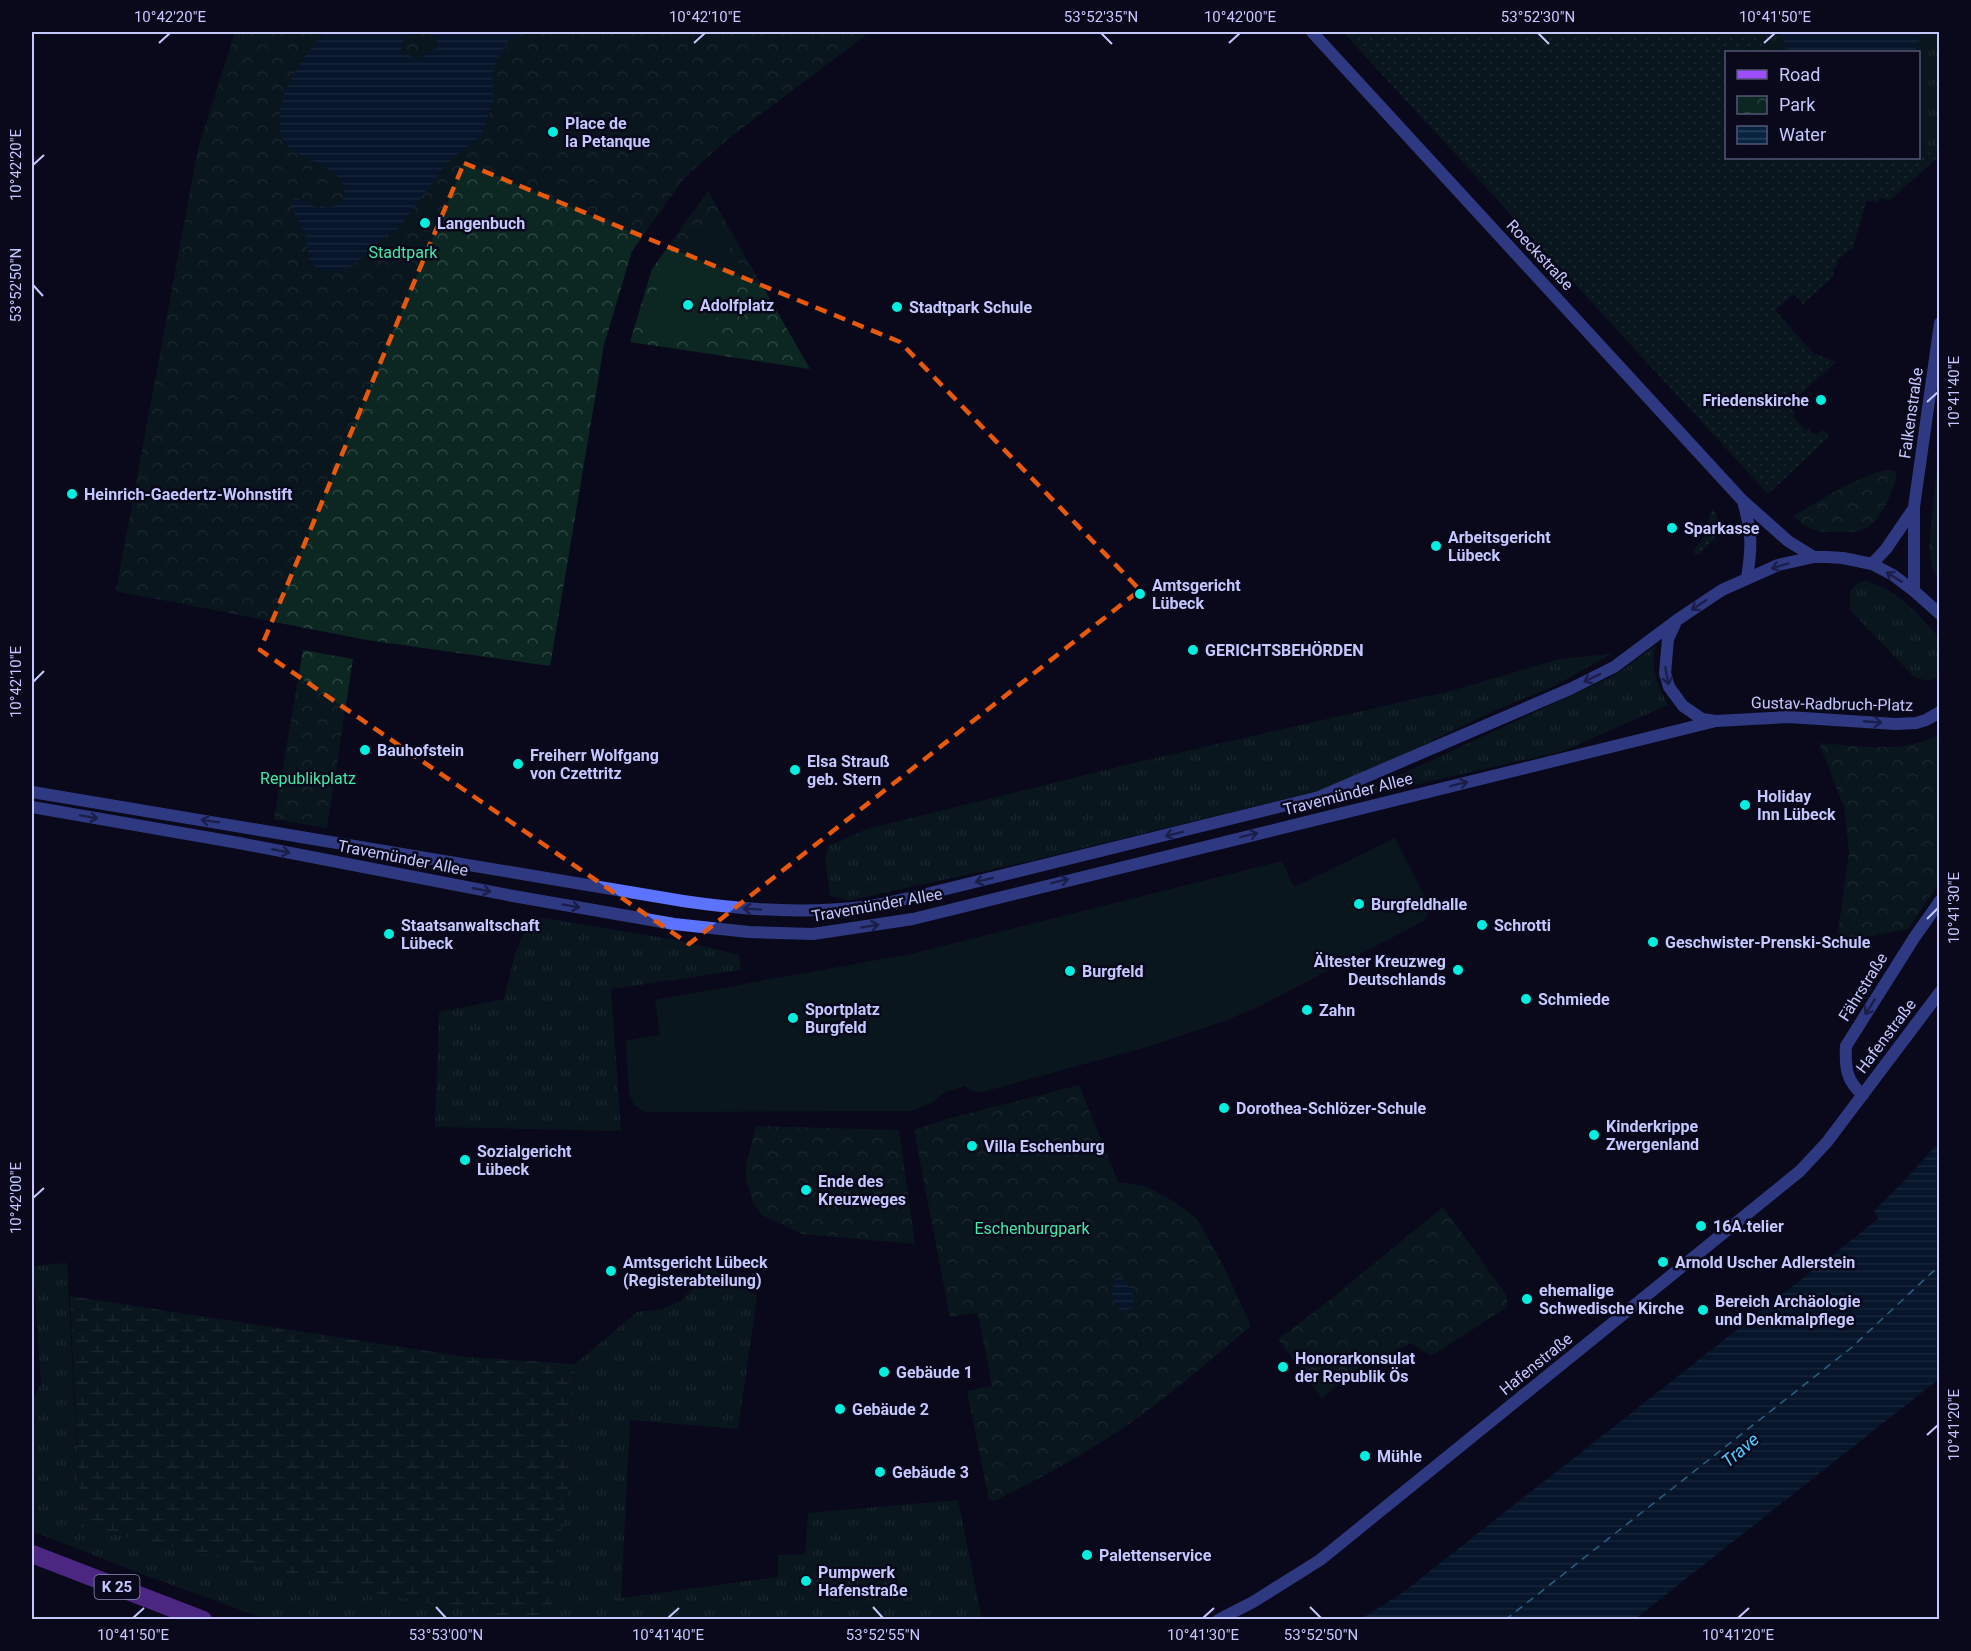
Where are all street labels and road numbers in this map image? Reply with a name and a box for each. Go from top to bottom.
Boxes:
street label: Roeckstraße [1503,216,1577,294]
street label: Falkenstraße [1895,366,1927,460]
street label: Gustav-Radbruch-Platz [1751,693,1913,715]
street label: Travemünder Allee [1281,769,1415,819]
street label: Travemünder Allee [336,836,470,880]
street label: Travemünder Allee [810,884,944,926]
street label: Fährstraße [1835,949,1891,1025]
street label: Hafenstraße [1852,995,1920,1077]
street label: Hafenstraße [1496,1329,1576,1399]
road number: K 25 [94,1575,140,1599]

